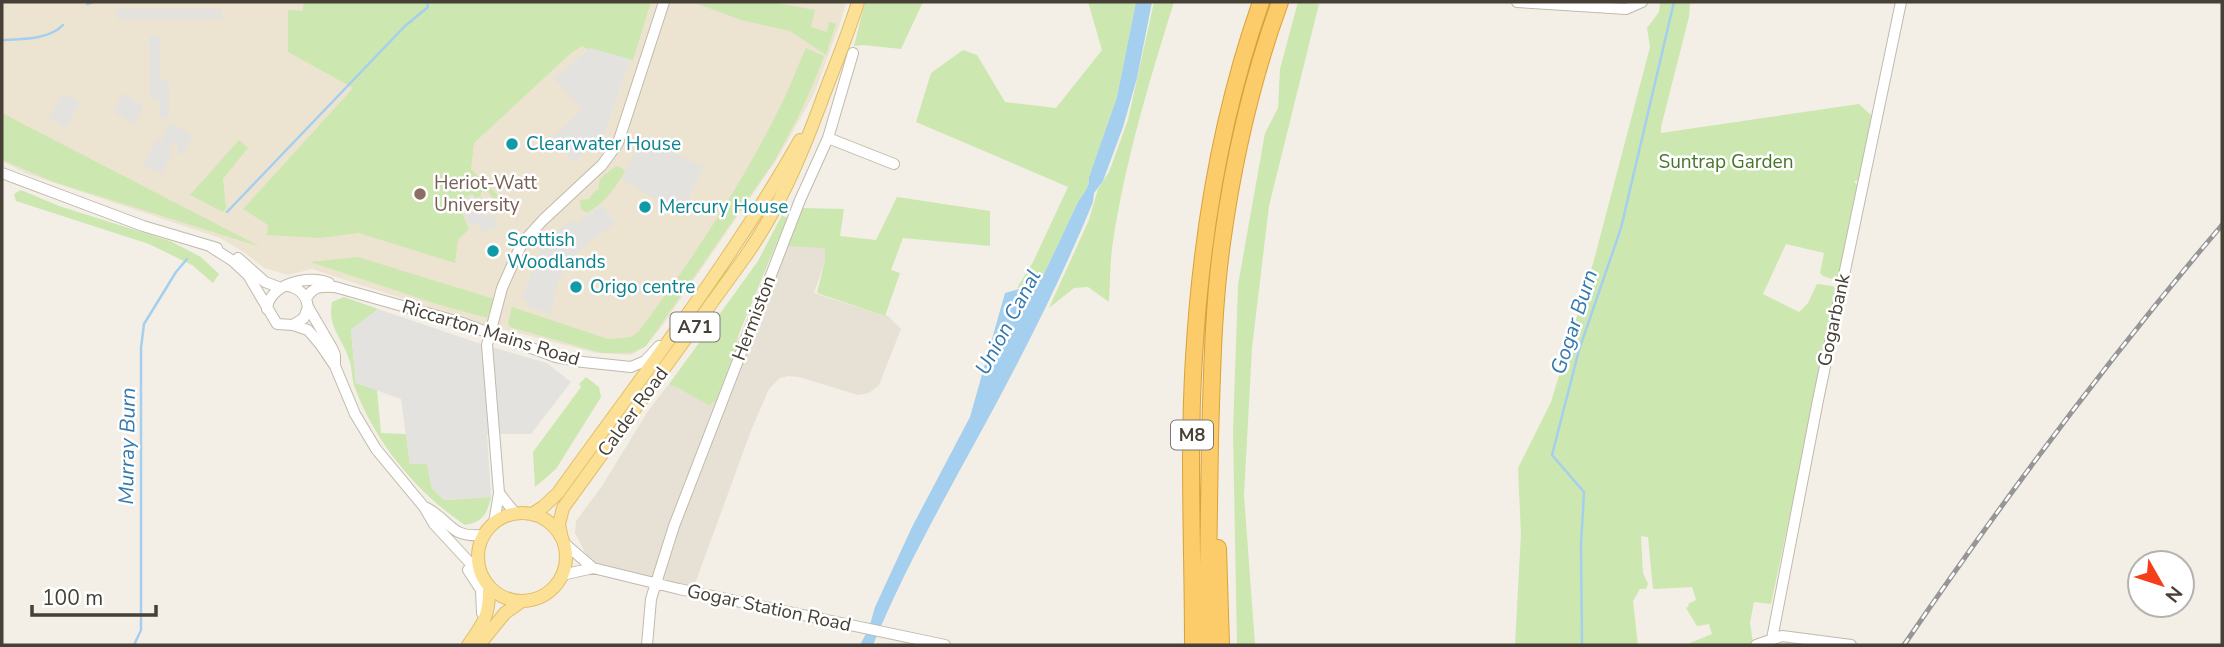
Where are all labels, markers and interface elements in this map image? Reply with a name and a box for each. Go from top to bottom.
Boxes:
place label: Clearwater House [526,131,681,157]
marker: Clearwater House [504,136,520,152]
park label: Suntrap Garden [1658,149,1794,175]
place label: Heriot-Watt University [434,170,537,218]
marker: Heriot-Watt University [412,186,428,202]
place label: Mercury House [659,194,788,220]
marker: Mercury House [637,199,653,215]
place label: Scottish Woodlands [507,227,606,275]
marker: Scottish Woodlands [485,243,501,259]
water label: Union Canal [969,265,1047,379]
water label: Gogar Burn [1544,266,1604,378]
street label: Gogarbank [1812,271,1857,369]
street label: Hermiston [726,272,782,364]
place label: Origo centre [590,274,695,300]
marker: Origo centre [568,279,584,295]
street label: Riccarton Mains Road [399,294,583,372]
road number: A71 [670,312,720,342]
street label: Calder Road [592,362,674,462]
water label: Murray Burn [112,387,142,505]
road number: M8 [1171,421,1213,450]
north arrow [2126,549,2196,619]
scale bar [32,574,156,618]
street label: Gogar Station Road [685,578,853,638]
text: N [2159,580,2188,608]
text: 100 m [42,584,103,612]

